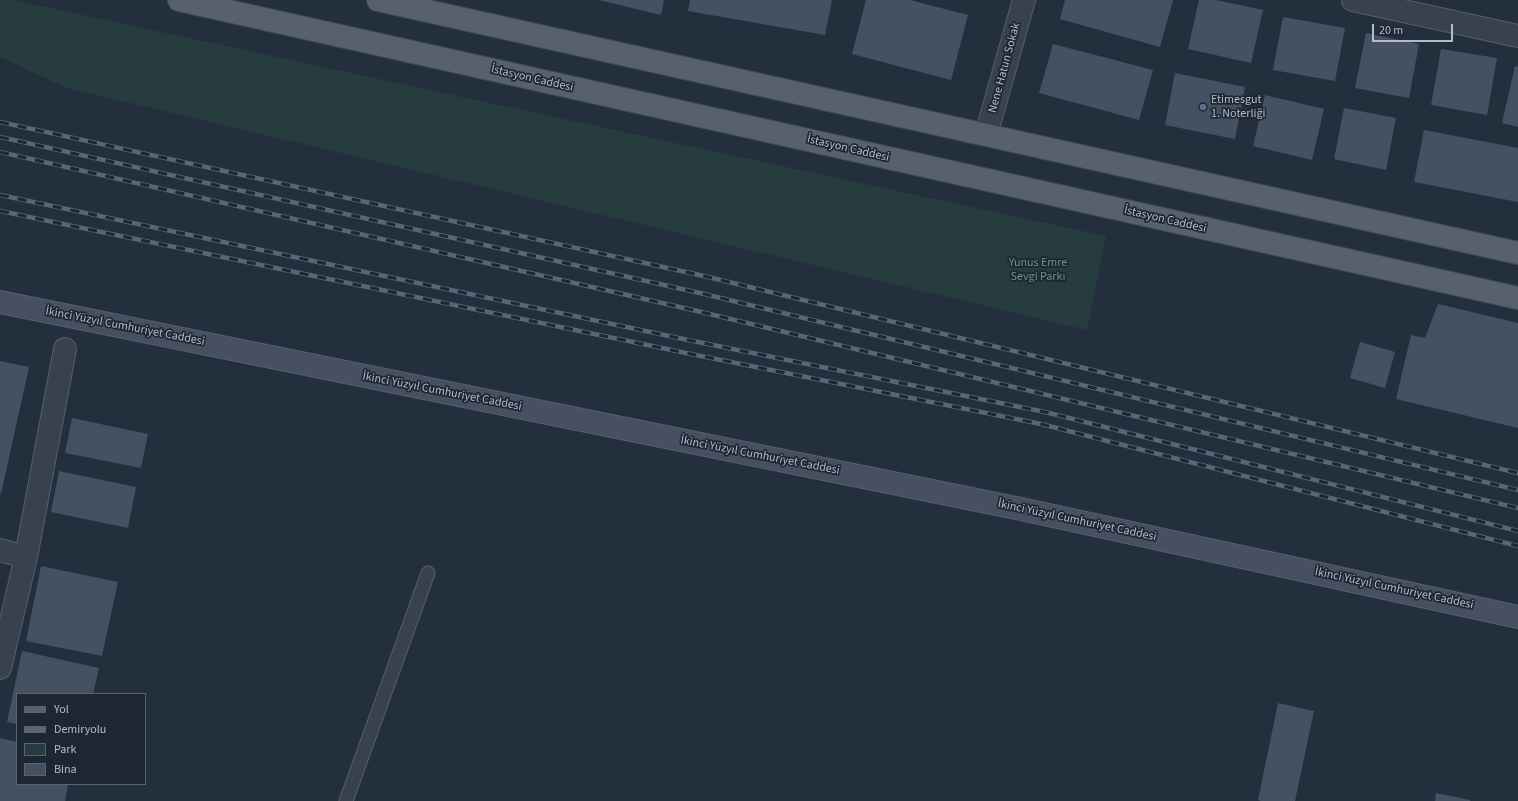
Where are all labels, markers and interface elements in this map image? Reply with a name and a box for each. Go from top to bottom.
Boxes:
scale bar [1374,16,1455,42]
street label: Nene Hatun Sokak [986,21,1024,115]
text: 20 m [1379,22,1403,39]
street label: İstasyon Caddesi [489,63,575,95]
place label: Etimesgut 1. Noterliği [1211,93,1265,121]
marker: Etimesgut 1. Noterliği [1198,102,1208,112]
street label: İstasyon Caddesi [805,133,891,165]
street label: İstasyon Caddesi [1122,204,1208,236]
park label: Yunus Emre Sevgi Parkı [1009,256,1067,284]
street label: İkinci Yüzyıl Cumhuriyet Caddesi [44,305,206,349]
street label: İkinci Yüzyıl Cumhuriyet Caddesi [361,370,523,414]
street label: İkinci Yüzyıl Cumhuriyet Caddesi [679,434,841,478]
street label: İkinci Yüzyıl Cumhuriyet Caddesi [996,497,1158,545]
street label: İkinci Yüzyıl Cumhuriyet Caddesi [1313,565,1475,613]
legend [16,693,146,785]
text: Yol [54,701,69,718]
text: Demiryolu [54,721,106,738]
text: Park [54,741,76,758]
text: Bina [54,761,77,778]

